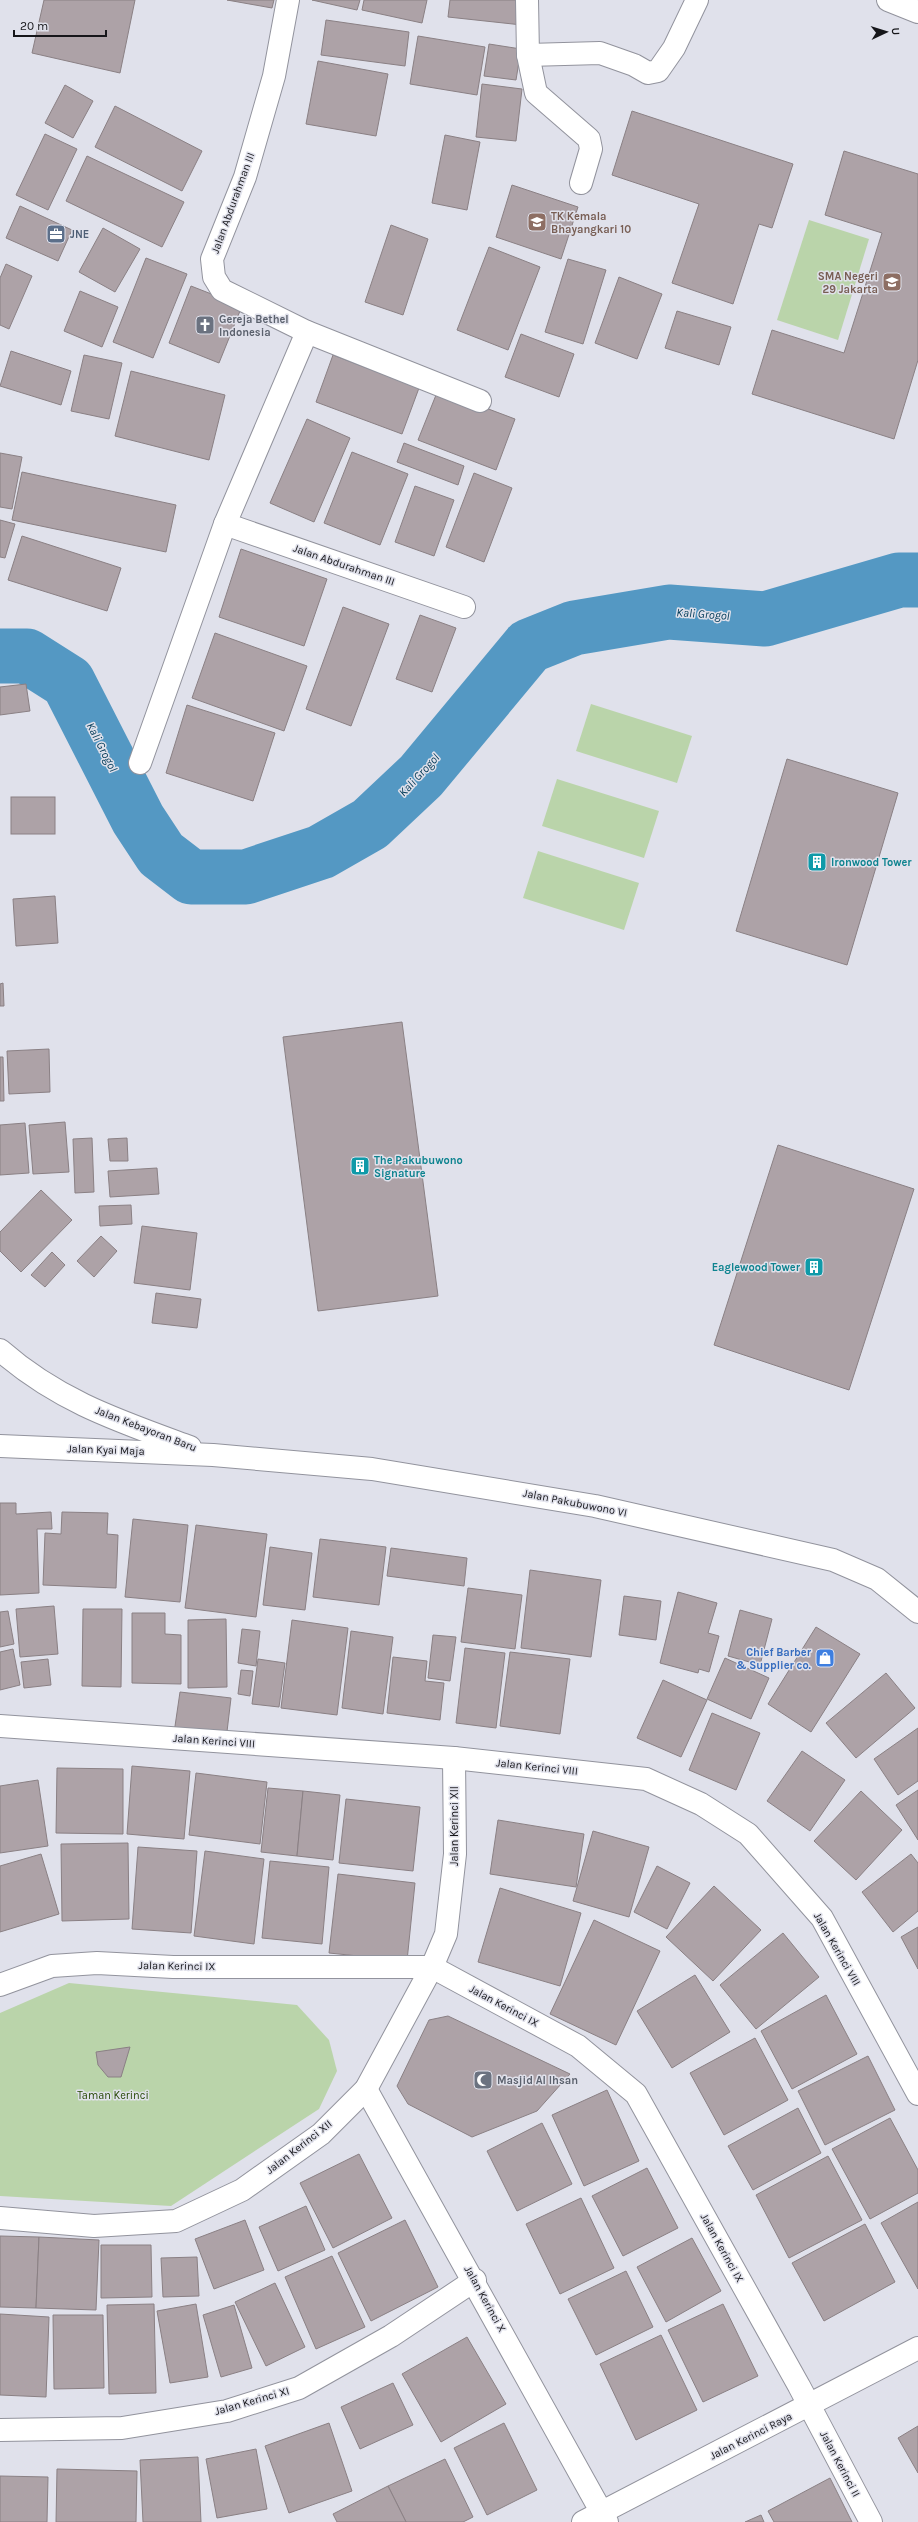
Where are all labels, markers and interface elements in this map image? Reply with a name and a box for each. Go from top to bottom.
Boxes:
scale bar [14,12,106,38]
north arrow [866,12,906,52]
text: 20 m [20,19,48,33]
text: U [889,27,902,36]
street label: Jalan Abdurahman III [209,151,257,255]
place label: TK Kemala Bhayangkari 10 [551,210,631,236]
school or university icon: TK Kemala Bhayangkari 10 [526,211,548,233]
office icon: JNE [45,223,67,245]
place label: JNE [70,228,89,241]
place label: SMA Negeri 29 Jakarta [818,270,878,296]
school or university icon: SMA Negeri 29 Jakarta [881,271,903,293]
place label: Gereja Bethel Indonesia [219,313,289,339]
church icon: Gereja Bethel Indonesia [194,314,216,336]
street label: Jalan Abdurahman III [292,542,396,588]
water label: Kali Grogol [676,605,730,623]
water label: Kali Grogol [84,720,120,774]
water label: Kali Grogol [396,751,442,799]
building icon: Ironwood Tower [806,851,828,873]
place label: Ironwood Tower [831,856,912,869]
place label: The Pakubuwono Signature [374,1154,463,1180]
building icon: The Pakubuwono Signature [349,1155,371,1177]
building icon: Eaglewood Tower [803,1256,825,1278]
place label: Eaglewood Tower [712,1261,801,1274]
street label: Jalan Kebayoran Baru [93,1404,199,1454]
street label: Jalan Kyai Maja [67,1442,145,1458]
street label: Jalan Pakubuwono VI [522,1487,628,1519]
place label: Chief Barber & Supplier co. [736,1646,812,1672]
shop icon: Chief Barber & Supplier co. [814,1647,836,1669]
street label: Jalan Kerinci VIII [173,1732,255,1750]
street label: Jalan Kerinci VIII [495,1756,579,1778]
street label: Jalan Kerinci XII [448,1786,461,1866]
street label: Jalan Kerinci VIII [811,1910,863,1988]
street label: Jalan Kerinci IX [138,1959,216,1973]
street label: Jalan Kerinci IX [467,1982,541,2030]
mosque icon: Masjid Al Ihsan [472,2069,494,2091]
place label: Masjid Al Ihsan [497,2074,578,2087]
park label: Taman Kerinci [77,2089,149,2102]
street label: Jalan Kerinci XII [264,2117,334,2177]
street label: Jalan Kerinci IX [698,2211,746,2285]
street label: Jalan Kerinci X [461,2264,509,2334]
street label: Jalan Kerinci XI [213,2384,291,2418]
street label: Jalan Kerinci Raya [708,2410,794,2462]
street label: Jalan Kerinci II [817,2429,863,2499]

